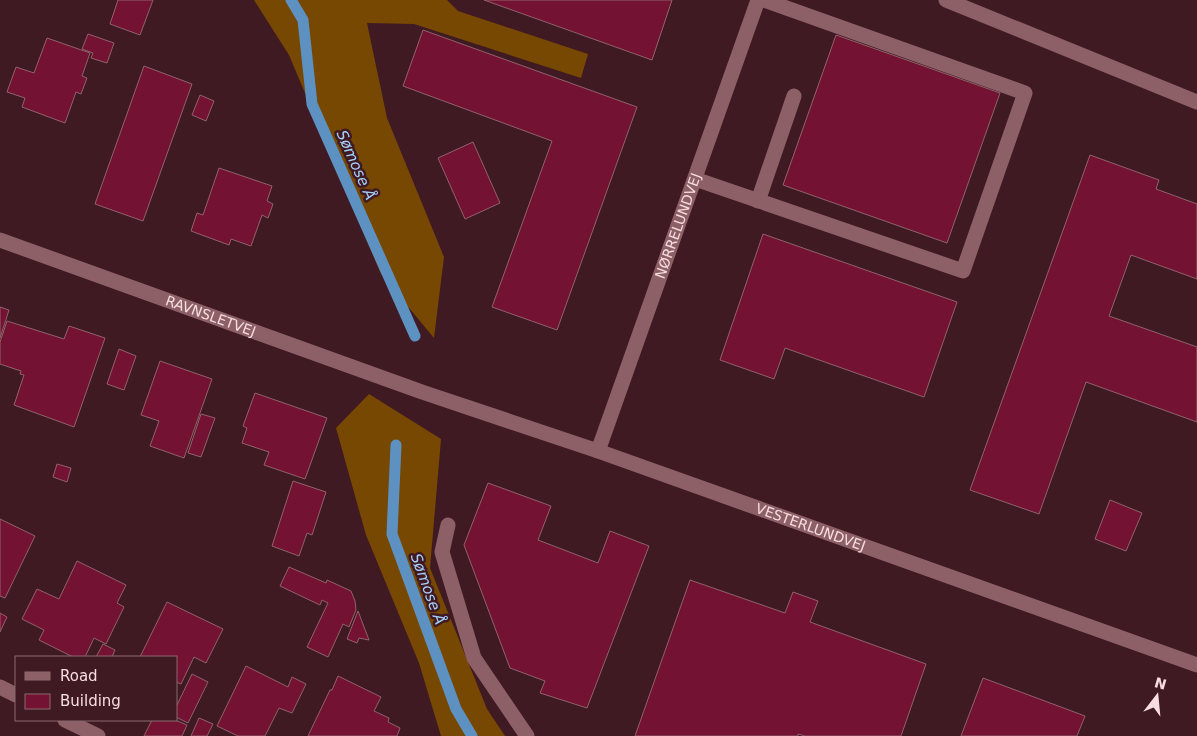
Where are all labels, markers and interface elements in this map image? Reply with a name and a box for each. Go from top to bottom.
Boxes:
water label: Sømose Å [333,127,380,203]
street label: NØRRELUNDVEJ [652,171,704,281]
street label: RAVNSLETVEJ [164,292,258,339]
street label: VESTERLUNDVEJ [754,500,868,554]
water label: Sømose Å [407,551,450,627]
legend [15,656,178,721]
text: Road [60,667,98,685]
north arrow [1132,671,1182,721]
text: N [1153,674,1168,693]
text: Building [60,692,121,710]

